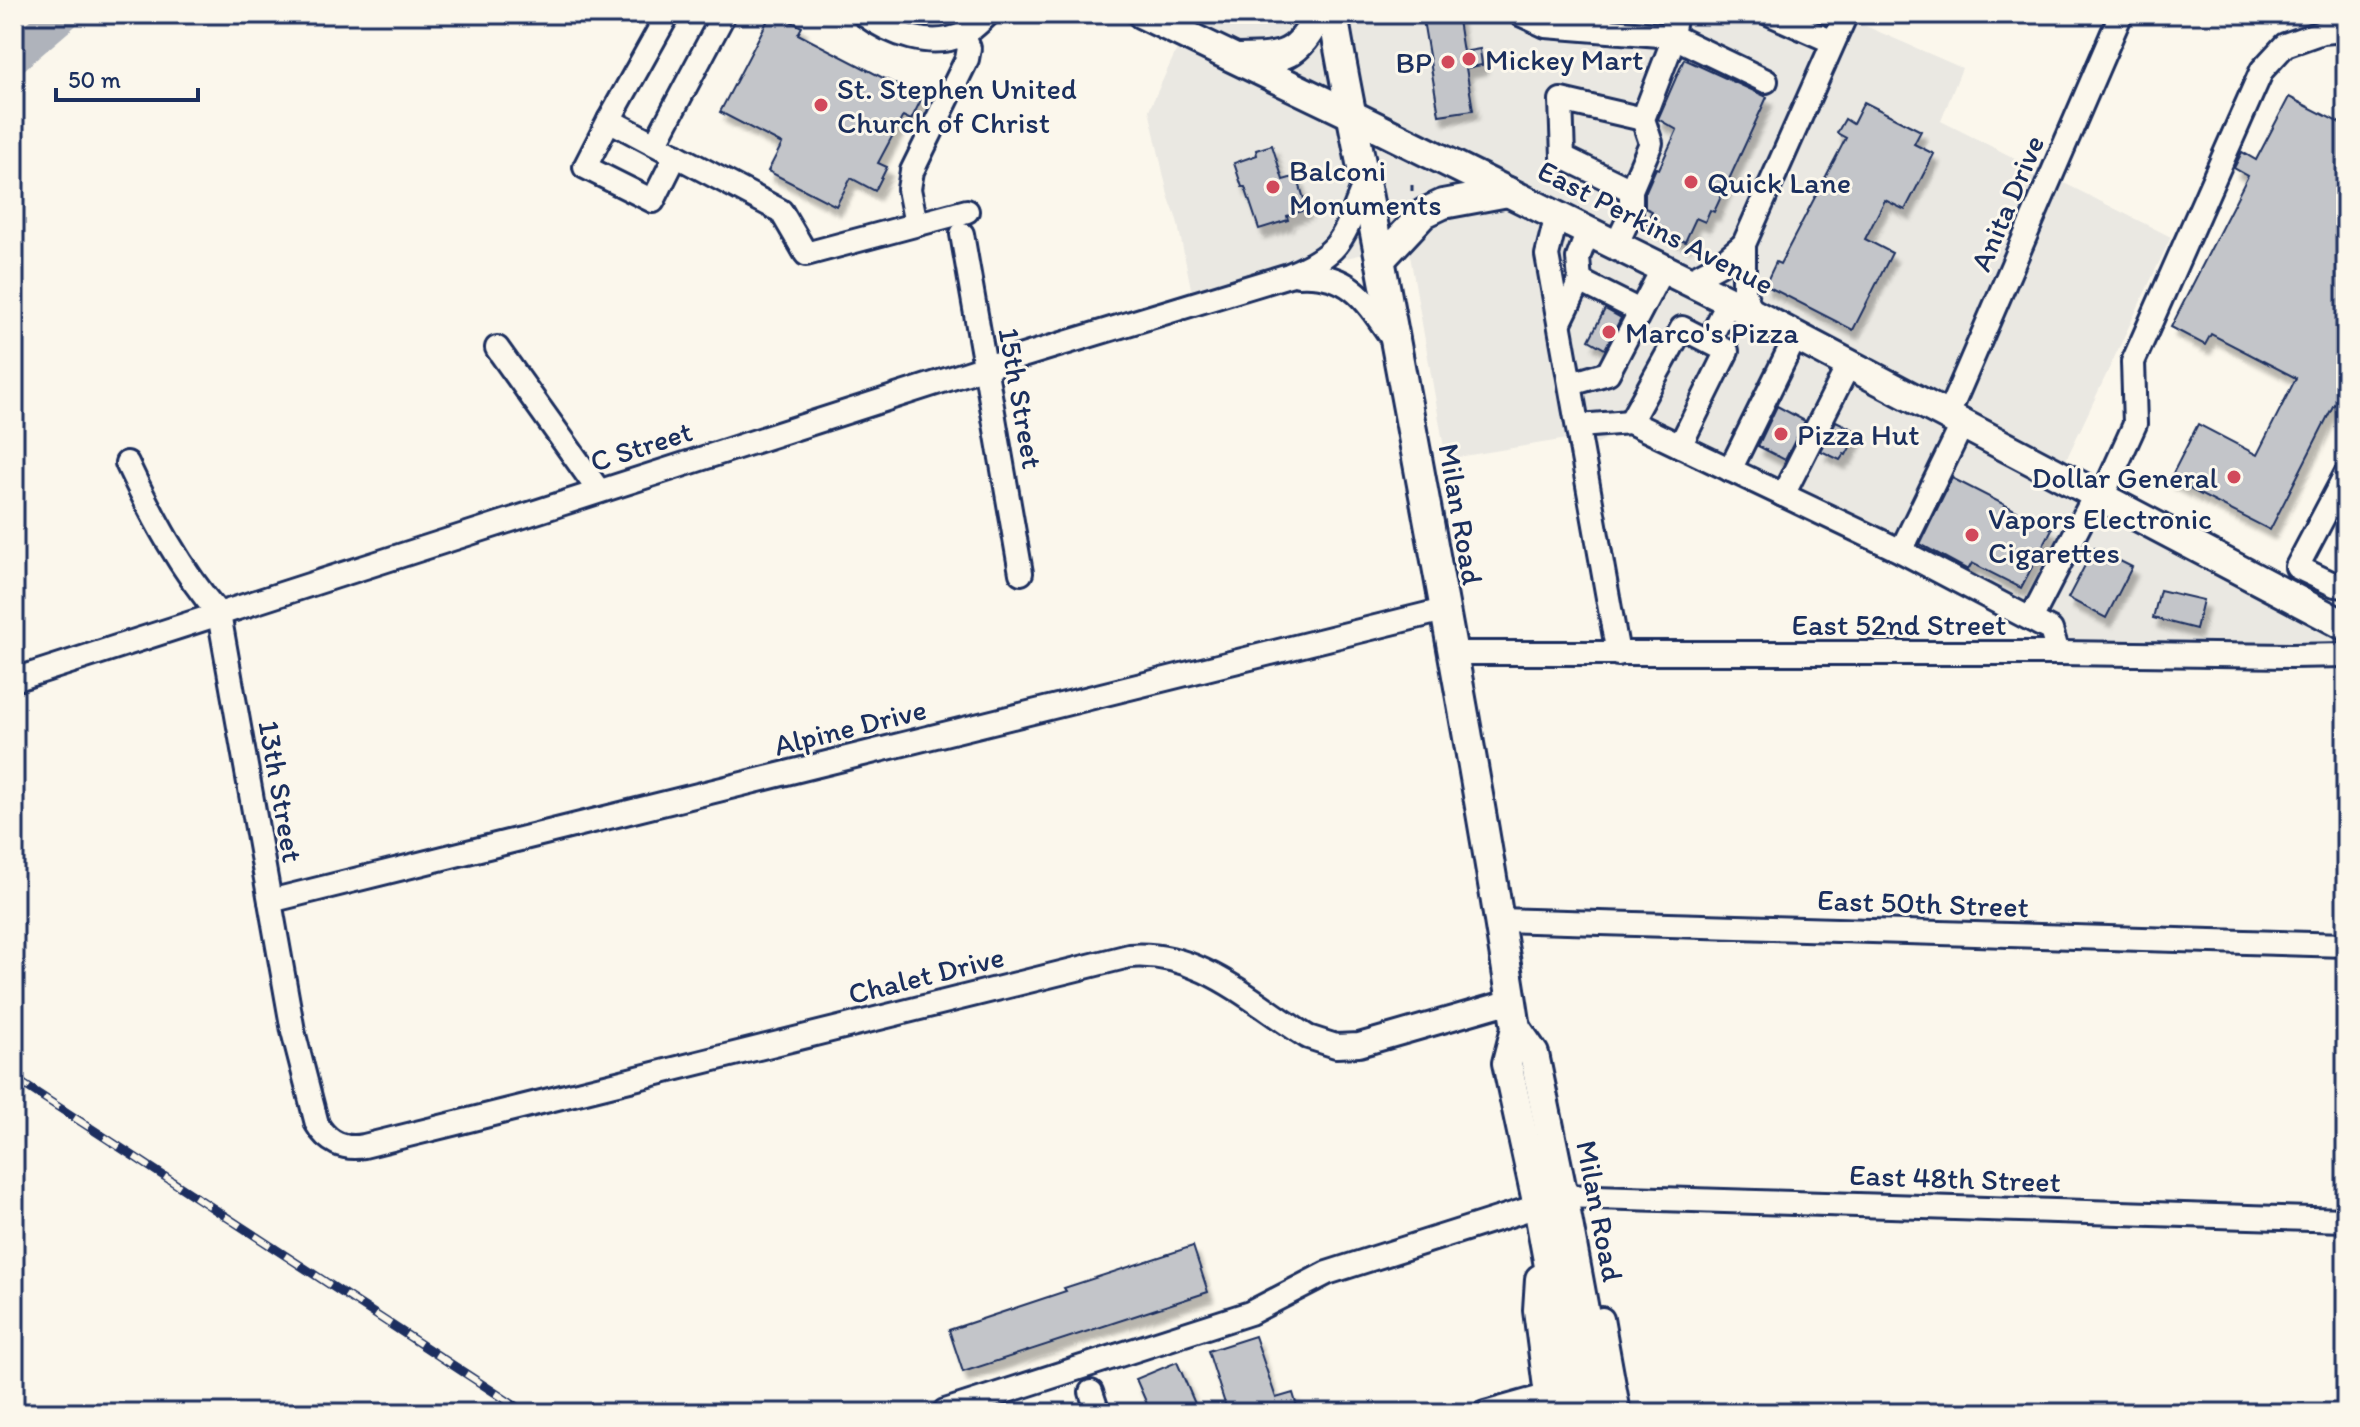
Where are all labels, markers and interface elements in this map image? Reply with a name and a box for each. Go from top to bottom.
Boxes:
place label: Mickey Mart [1485,41,1643,78]
place label: BP [1395,44,1432,81]
marker: Mickey Mart [1460,50,1478,68]
scale bar [56,52,198,102]
marker: BP [1439,53,1457,71]
text: 50 m [68,65,121,94]
place label: St. Stephen United Church of Christ [837,70,1077,141]
marker: St. Stephen United Church of Christ [812,96,830,114]
street label: Anita Drive [1962,129,2052,277]
place label: Balconi Monuments [1289,152,1442,223]
street label: East Perkins Avenue [1532,152,1780,302]
place label: Quick Lane [1707,164,1851,201]
marker: Quick Lane [1682,173,1700,191]
marker: Balconi Monuments [1264,178,1282,196]
place label: Marco's Pizza [1625,314,1799,351]
marker: Marco's Pizza [1600,323,1618,341]
street label: 15th Street [990,324,1052,472]
street label: C Street [585,412,697,480]
place label: Pizza Hut [1797,416,1920,453]
marker: Pizza Hut [1772,425,1790,443]
street label: Milan Road [1430,440,1492,588]
place label: Dollar General [2031,459,2219,496]
marker: Dollar General [2225,468,2243,486]
place label: Vapors Electronic Cigarettes [1988,500,2212,571]
marker: Vapors Electronic Cigarettes [1963,526,1981,544]
street label: East 52nd Street [1791,606,2007,643]
street label: Alpine Drive [770,690,930,764]
street label: 13th Street [250,717,312,865]
street label: East 50th Street [1817,881,2029,925]
street label: Chalet Drive [844,938,1008,1012]
street label: Milan Road [1568,1137,1632,1285]
street label: East 48th Street [1848,1156,2062,1200]

